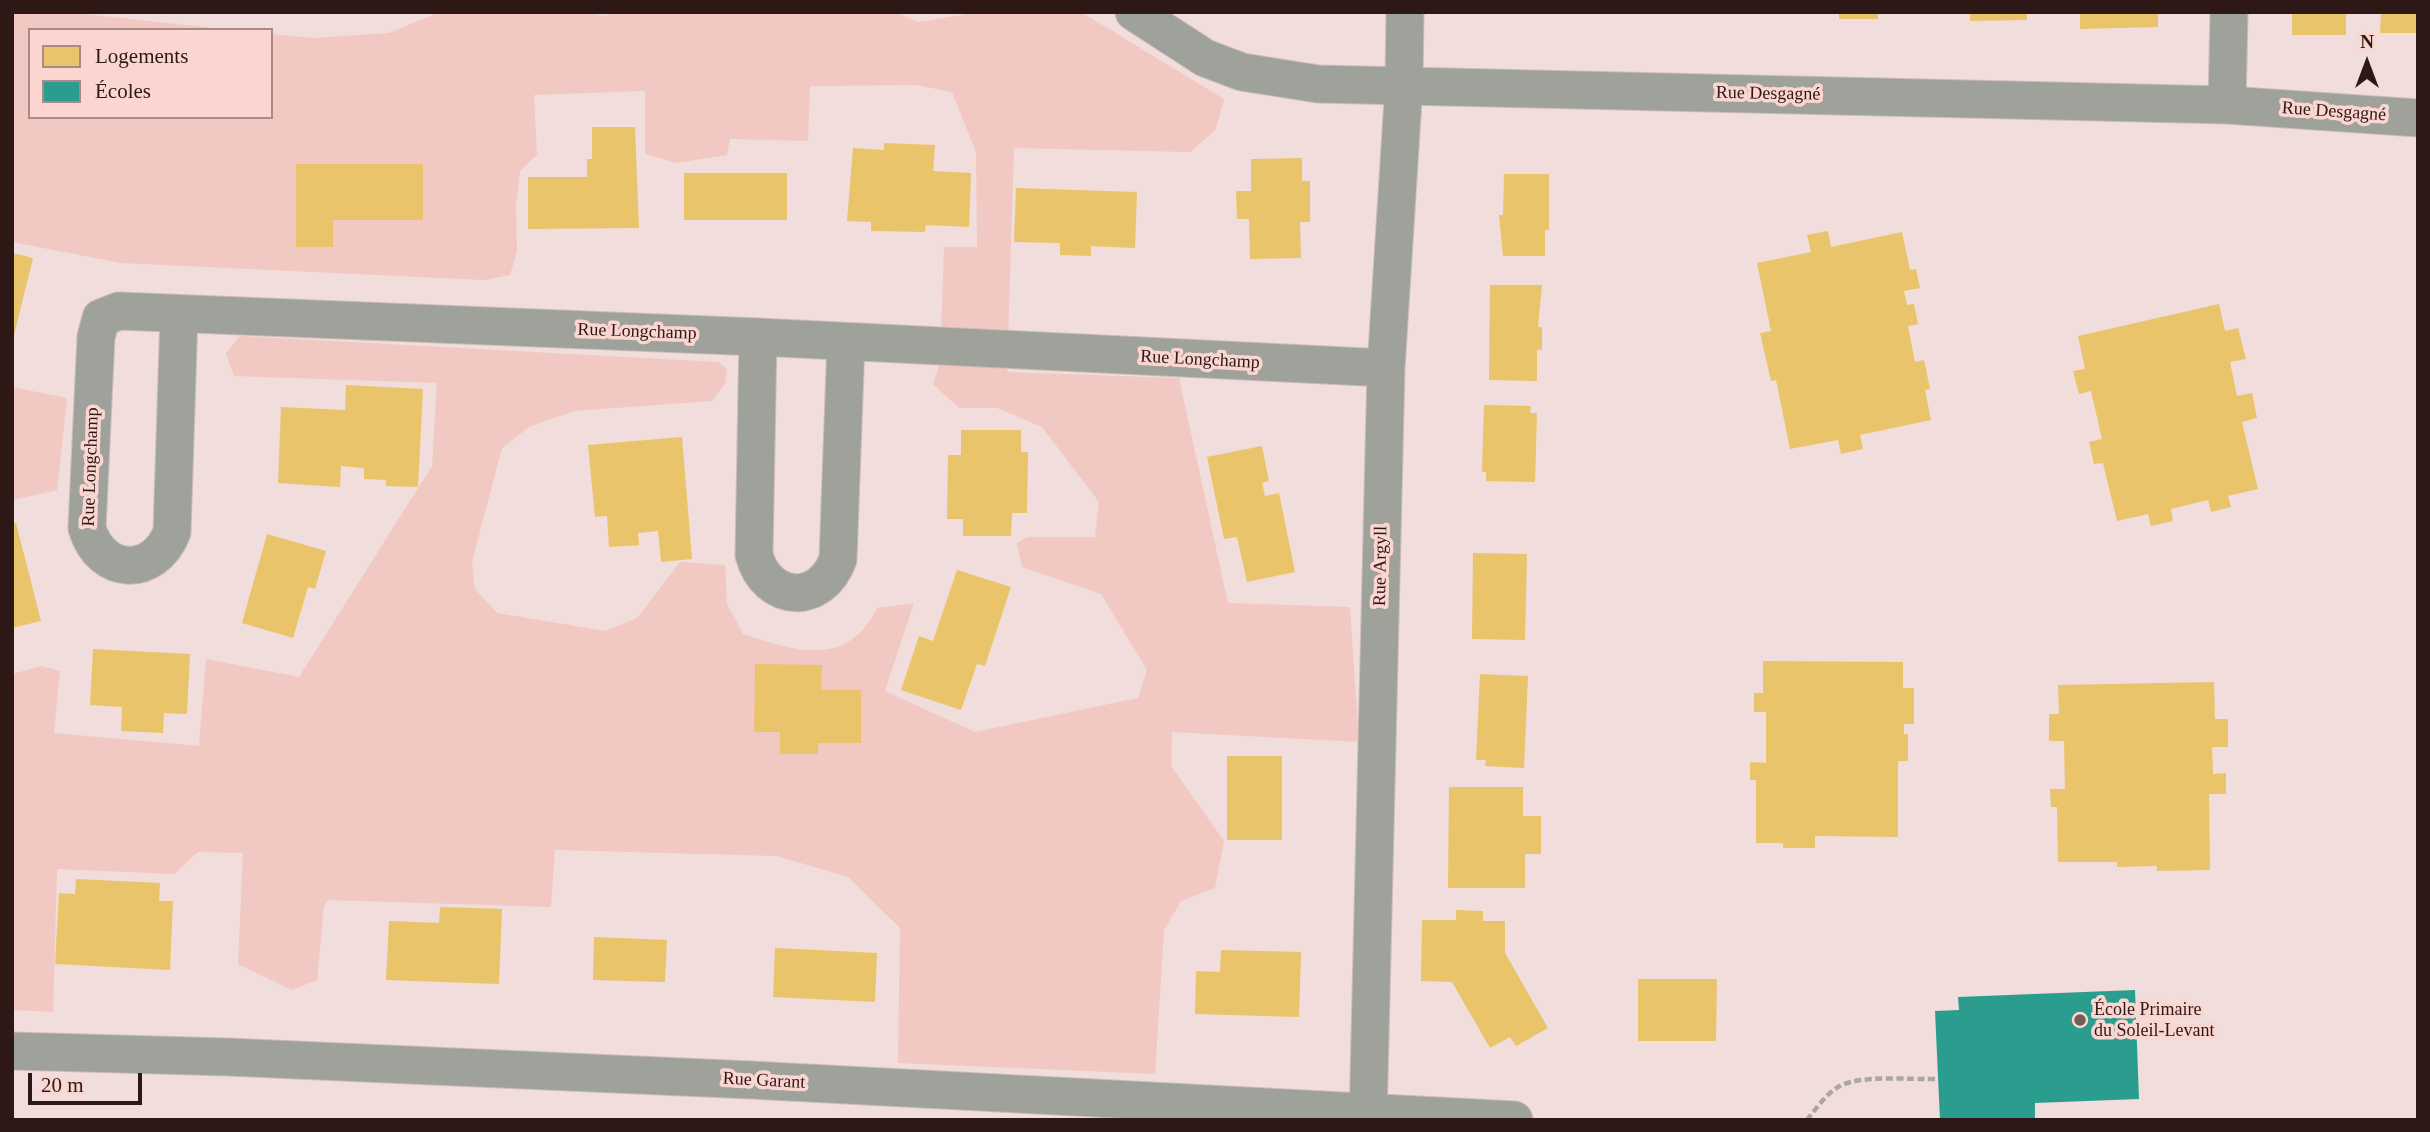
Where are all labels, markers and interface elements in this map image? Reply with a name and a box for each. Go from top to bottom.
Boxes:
legend [28,28,273,119]
north arrow [2332,28,2402,98]
text: N [2360,31,2374,52]
text: Logements [95,44,188,68]
text: Écoles [95,79,151,103]
street label: Rue Desgagné [1716,82,1820,106]
street label: Rue Desgagné [2281,98,2387,126]
street label: Rue Longchamp [577,319,697,345]
street label: Rue Longchamp [1140,346,1260,374]
street label: Rue Longchamp [78,407,104,527]
street label: Rue Argyll [1370,526,1392,606]
place label: École Primaire du Soleil-Levant [2094,999,2214,1042]
marker: École Primaire du Soleil-Levant [2072,1012,2088,1028]
scale bar [32,1058,145,1102]
street label: Rue Garant [722,1068,806,1094]
text: 20 m [41,1073,84,1097]

